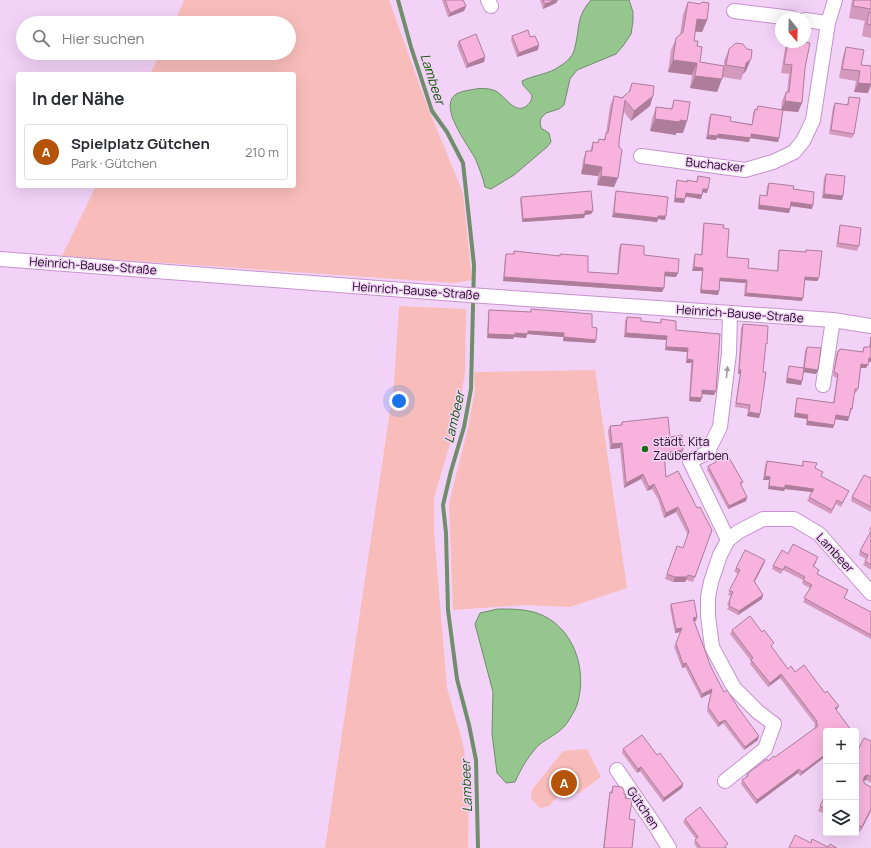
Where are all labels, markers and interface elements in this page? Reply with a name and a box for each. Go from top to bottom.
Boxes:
north arrow [775,12,811,48]
search box [16,16,296,60]
icon: search [30,27,52,49]
text: Hier suchen [62,28,144,49]
water label: Lambeer [416,51,450,109]
text: In der Nähe [32,87,125,110]
text: Spielplatz Gütchen [71,133,210,154]
text: A [42,143,50,161]
text: 210 m [245,143,279,161]
street label: Buchacker [685,153,746,176]
text: Park · Gütchen [71,154,157,172]
street label: Heinrich-Bause-Straße [29,253,157,278]
street label: Heinrich-Bause-Straße [352,278,480,303]
street label: Heinrich-Bause-Straße [676,301,804,326]
one-way arrow [724,366,730,378]
water label: Lambeer [439,387,469,445]
your location [389,391,409,411]
place label: städt. Kita Zauberfarben [653,433,729,464]
marker: städt. Kita Zauberfarben [640,444,650,454]
street label: Lambeer [813,529,859,577]
map controls [823,728,859,836]
button: + [823,728,859,764]
water label: Lambeer [456,757,476,813]
button: − [823,764,859,800]
pin: A [551,768,577,798]
street label: Gütchen [623,783,664,832]
button: layers [823,800,859,836]

